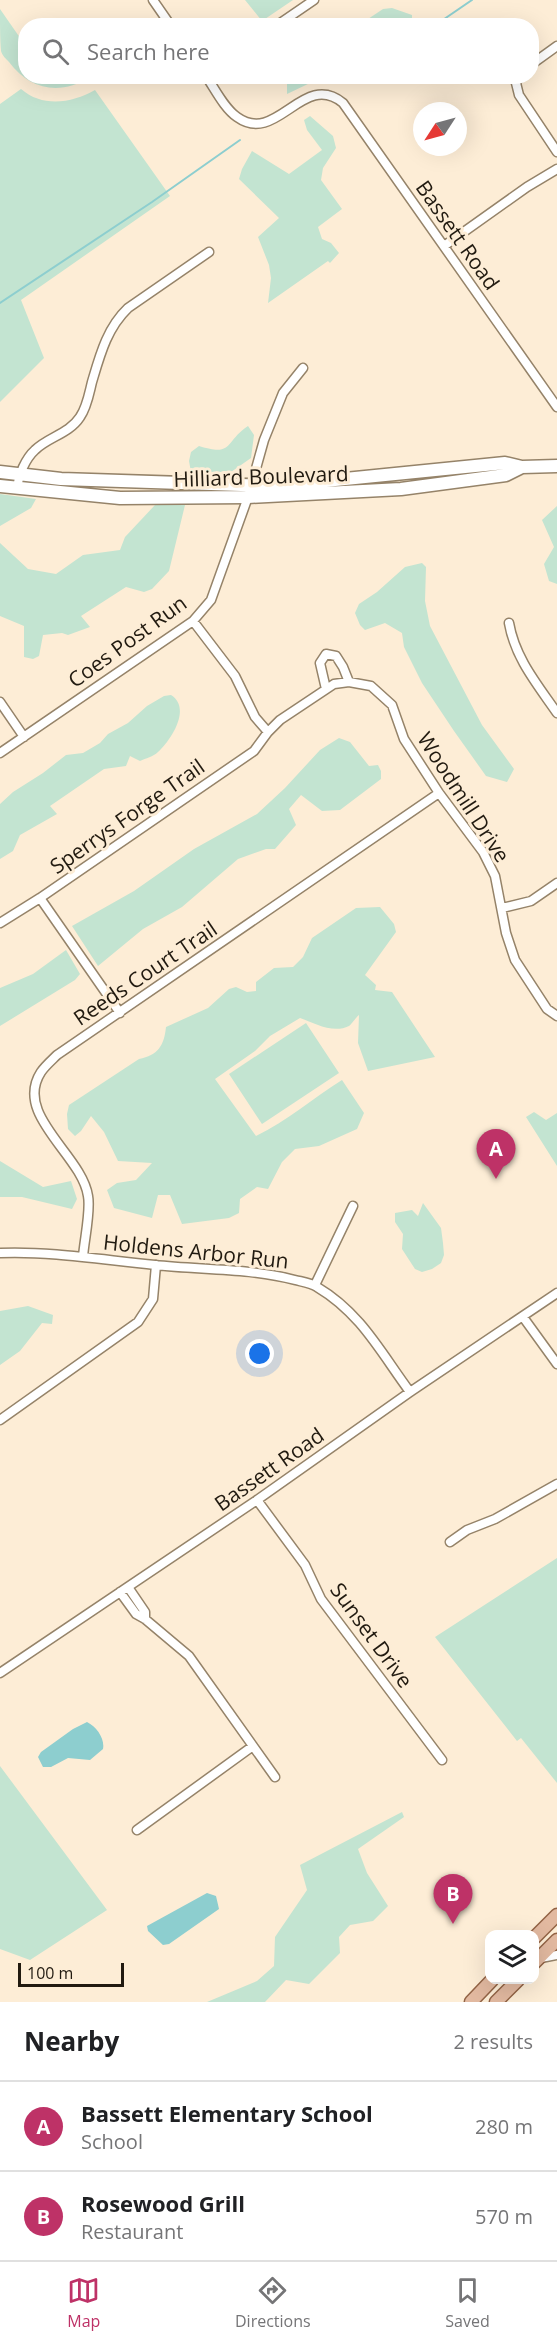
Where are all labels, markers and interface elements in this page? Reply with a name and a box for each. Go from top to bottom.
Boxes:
search box [18,18,539,84]
icon: search [39,35,72,68]
text: Search here [87,36,210,66]
north arrow [413,102,467,156]
street label: Bassett Road [410,175,506,295]
street label: Hilliard Boulevard [173,459,349,493]
street label: Coes Post Run [62,589,192,693]
street label: Woodmill Drive [411,727,517,867]
street label: Sperrys Forge Trail [44,752,210,880]
street label: Reeds Court Trail [68,915,222,1031]
pin: A [476,1130,516,1179]
street label: Holdens Arbor Run [102,1227,290,1275]
your location [245,1339,274,1368]
street label: Bassett Road [209,1421,329,1517]
street label: Sunset Drive [324,1577,420,1693]
pin: B [434,1874,472,1924]
map controls [485,1930,539,1984]
button: layers [485,1930,539,1984]
scale bar [18,1960,124,1988]
text: 100 m [27,1962,73,1984]
text: Nearby [24,2023,119,2059]
text: 2 results [453,2028,533,2055]
text: Bassett Elementary School [81,2098,373,2128]
text: A [37,2113,50,2140]
text: 280 m [475,2113,533,2140]
text: School [81,2128,143,2155]
text: Rosewood Grill [81,2188,245,2218]
text: B [37,2203,50,2230]
text: 570 m [475,2203,533,2230]
text: Restaurant [81,2218,183,2245]
tab: Map [67,2274,100,2332]
tab: Directions [235,2274,311,2332]
tab: Saved [445,2274,490,2332]

